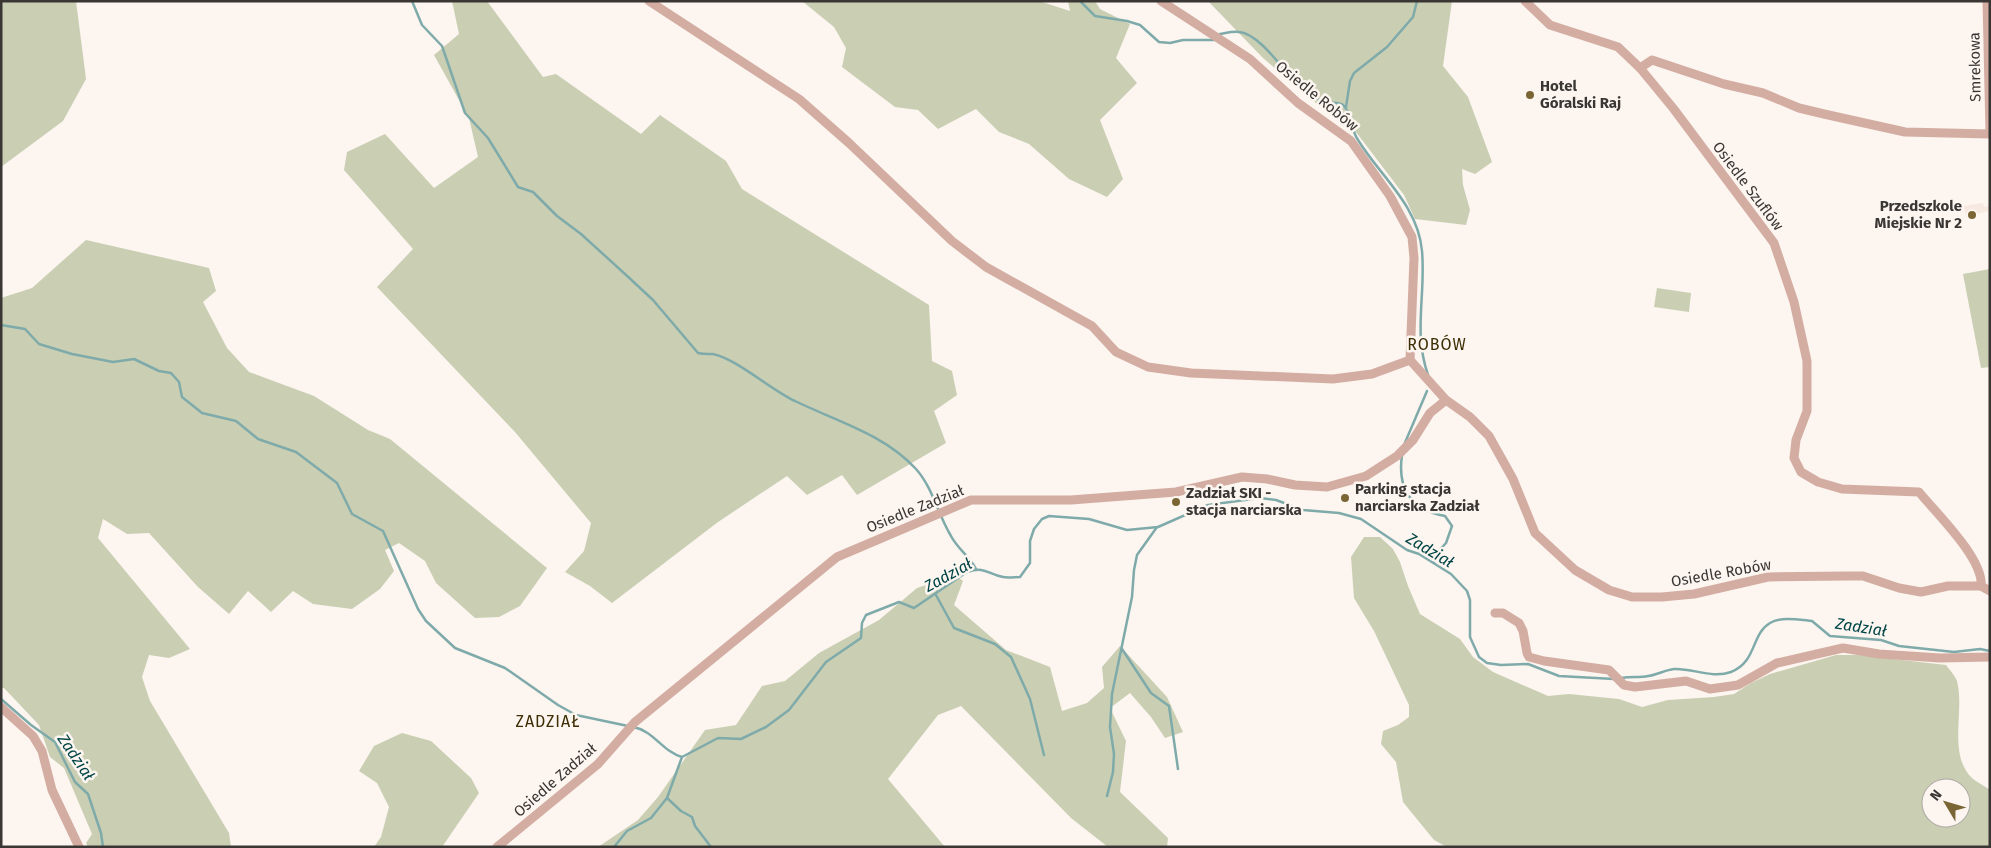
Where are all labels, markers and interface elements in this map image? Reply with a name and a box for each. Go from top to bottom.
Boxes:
street label: Smrekowa [1965,32,1985,102]
street label: Osiedle Robów [1272,57,1362,135]
place label: Hotel Góralski Raj [1540,77,1621,112]
marker: Hotel Góralski Raj [1524,89,1536,101]
street label: Osiedle Szuflów [1709,138,1787,234]
place label: Przedszkole Miejskie Nr 2 [1875,197,1962,232]
marker: Przedszkole Miejskie Nr 2 [1966,209,1978,221]
district label: ROBÓW [1407,334,1467,354]
place label: Parking stacja narciarska Zadział [1355,480,1480,515]
street label: Osiedle Zadział [864,481,967,537]
place label: Zadział SKI - stacja narciarska [1186,484,1302,519]
marker: Parking stacja narciarska Zadział [1339,492,1351,504]
marker: Zadział SKI - stacja narciarska [1170,496,1182,508]
water label: Zadział [1402,528,1457,572]
water label: Zadział [920,554,975,596]
street label: Osiedle Robów [1670,555,1773,591]
water label: Zadział [1833,613,1888,640]
district label: ZADZIAŁ [516,712,580,731]
water label: Zadział [53,729,98,784]
street label: Osiedle Zadział [510,739,600,821]
north arrow [1921,778,1971,828]
text: N [1927,786,1946,804]

